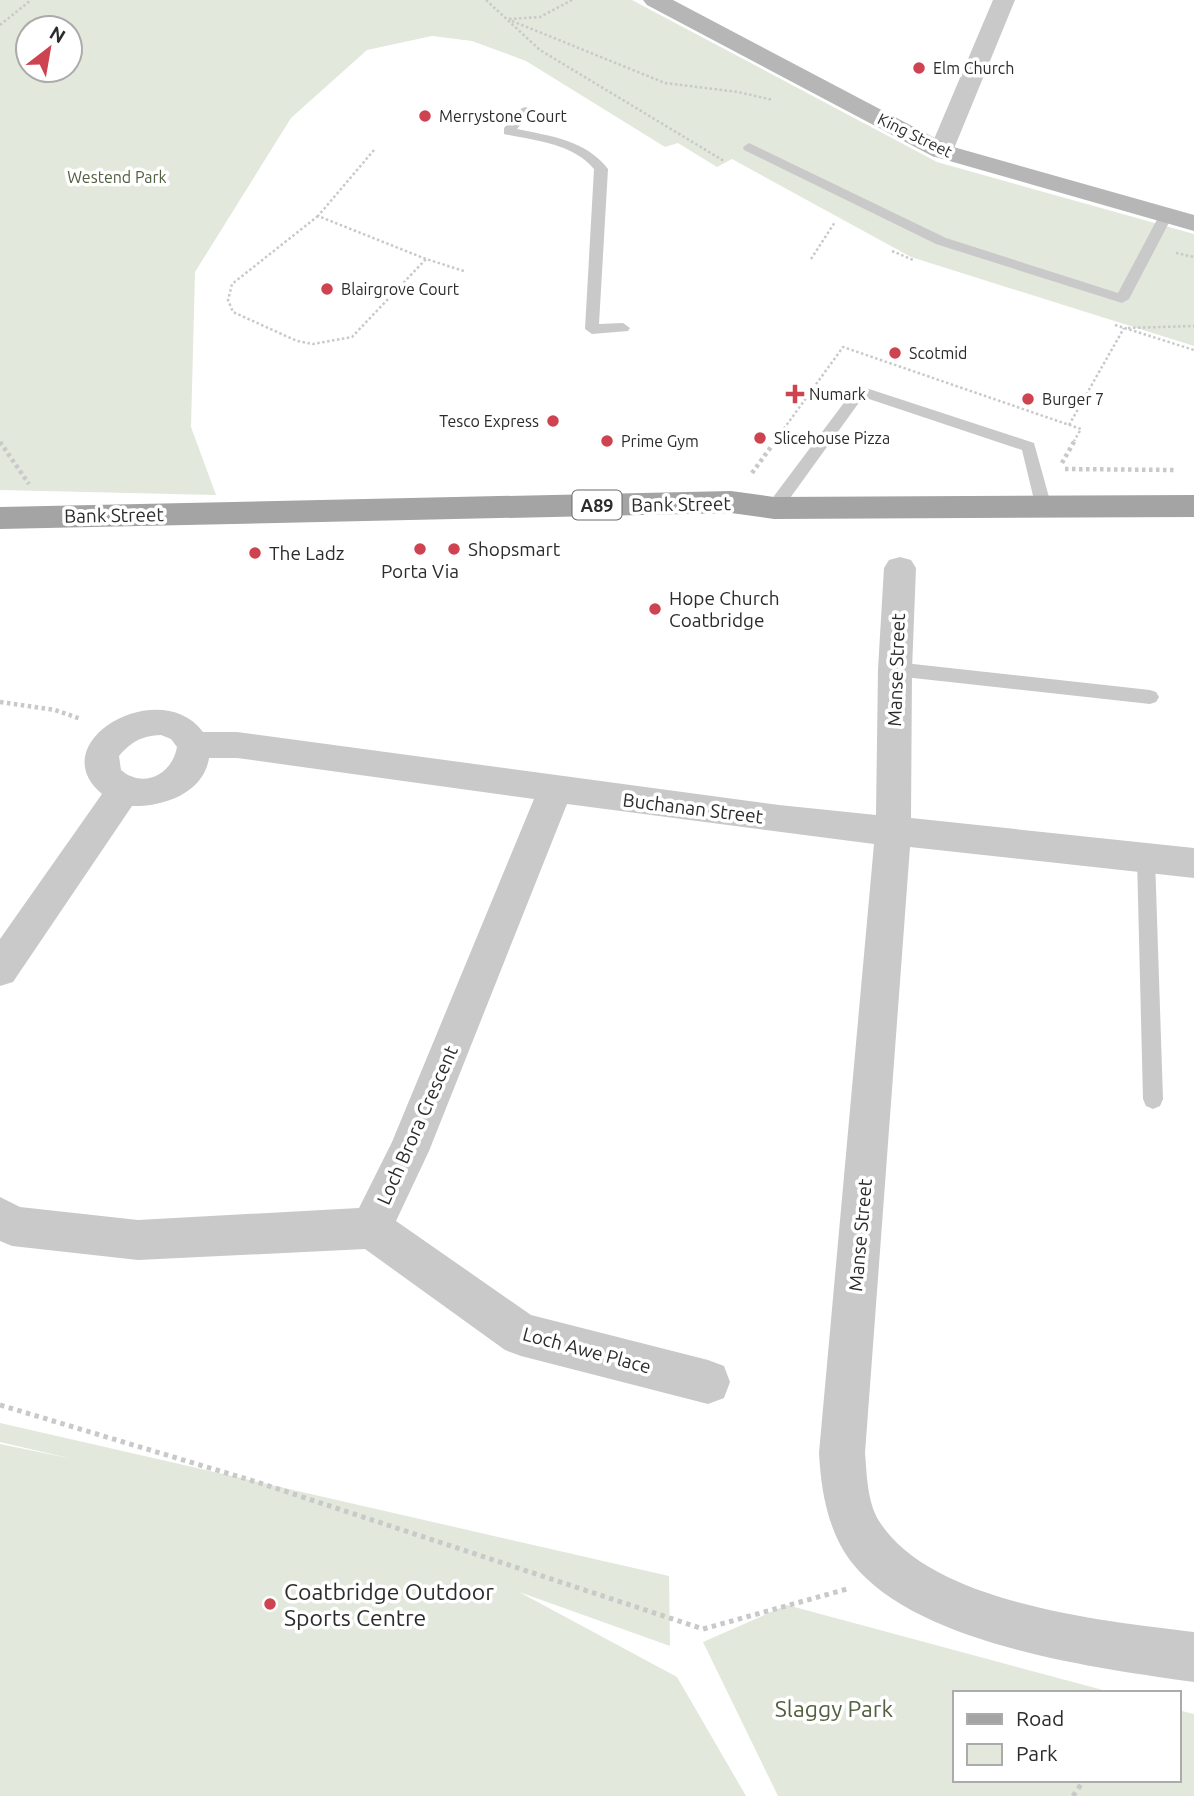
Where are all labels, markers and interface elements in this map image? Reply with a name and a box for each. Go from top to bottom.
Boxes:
north arrow [14,14,84,84]
text: N [46,21,70,48]
place label: Elm Church [933,59,1014,77]
marker: Elm Church [911,60,927,76]
place label: Merrystone Court [439,107,567,125]
marker: Merrystone Court [417,108,433,124]
street label: King Street [875,109,956,161]
park label: Westend Park [67,168,167,186]
place label: Blairgrove Court [341,280,460,298]
marker: Blairgrove Court [319,281,335,297]
place label: Scotmid [909,344,967,362]
marker: Scotmid [887,345,903,361]
place label: Numark [809,385,866,403]
marker: Numark [787,386,803,402]
place label: Burger 7 [1042,390,1104,408]
marker: Burger 7 [1020,391,1036,407]
place label: Tesco Express [439,412,539,430]
marker: Tesco Express [545,413,561,429]
place label: Slicehouse Pizza [774,429,890,447]
marker: Slicehouse Pizza [752,430,768,446]
place label: Prime Gym [621,432,699,450]
marker: Prime Gym [599,433,615,449]
road number: A89 [572,490,622,520]
street label: Bank Street [631,492,732,516]
street label: Bank Street [64,503,165,527]
place label: Shopsmart [468,538,561,560]
marker: Porta Via [412,541,428,557]
marker: Shopsmart [446,541,462,557]
place label: The Ladz [269,542,345,564]
marker: The Ladz [247,545,263,561]
place label: Porta Via [381,560,459,582]
place label: Hope Church Coatbridge [669,587,780,631]
marker: Hope Church Coatbridge [647,601,663,617]
street label: Manse Street [883,612,909,727]
street label: Buchanan Street [622,788,765,828]
street label: Loch Brora Crescent [372,1042,462,1208]
street label: Manse Street [844,1177,876,1292]
street label: Loch Awe Place [520,1322,654,1378]
place label: Coatbridge Outdoor Sports Centre [284,1579,494,1630]
marker: Coatbridge Outdoor Sports Centre [262,1596,278,1612]
legend [953,1691,1180,1782]
park label: Slaggy Park [775,1696,894,1721]
text: Road [1016,1706,1064,1730]
text: Park [1016,1741,1058,1765]

